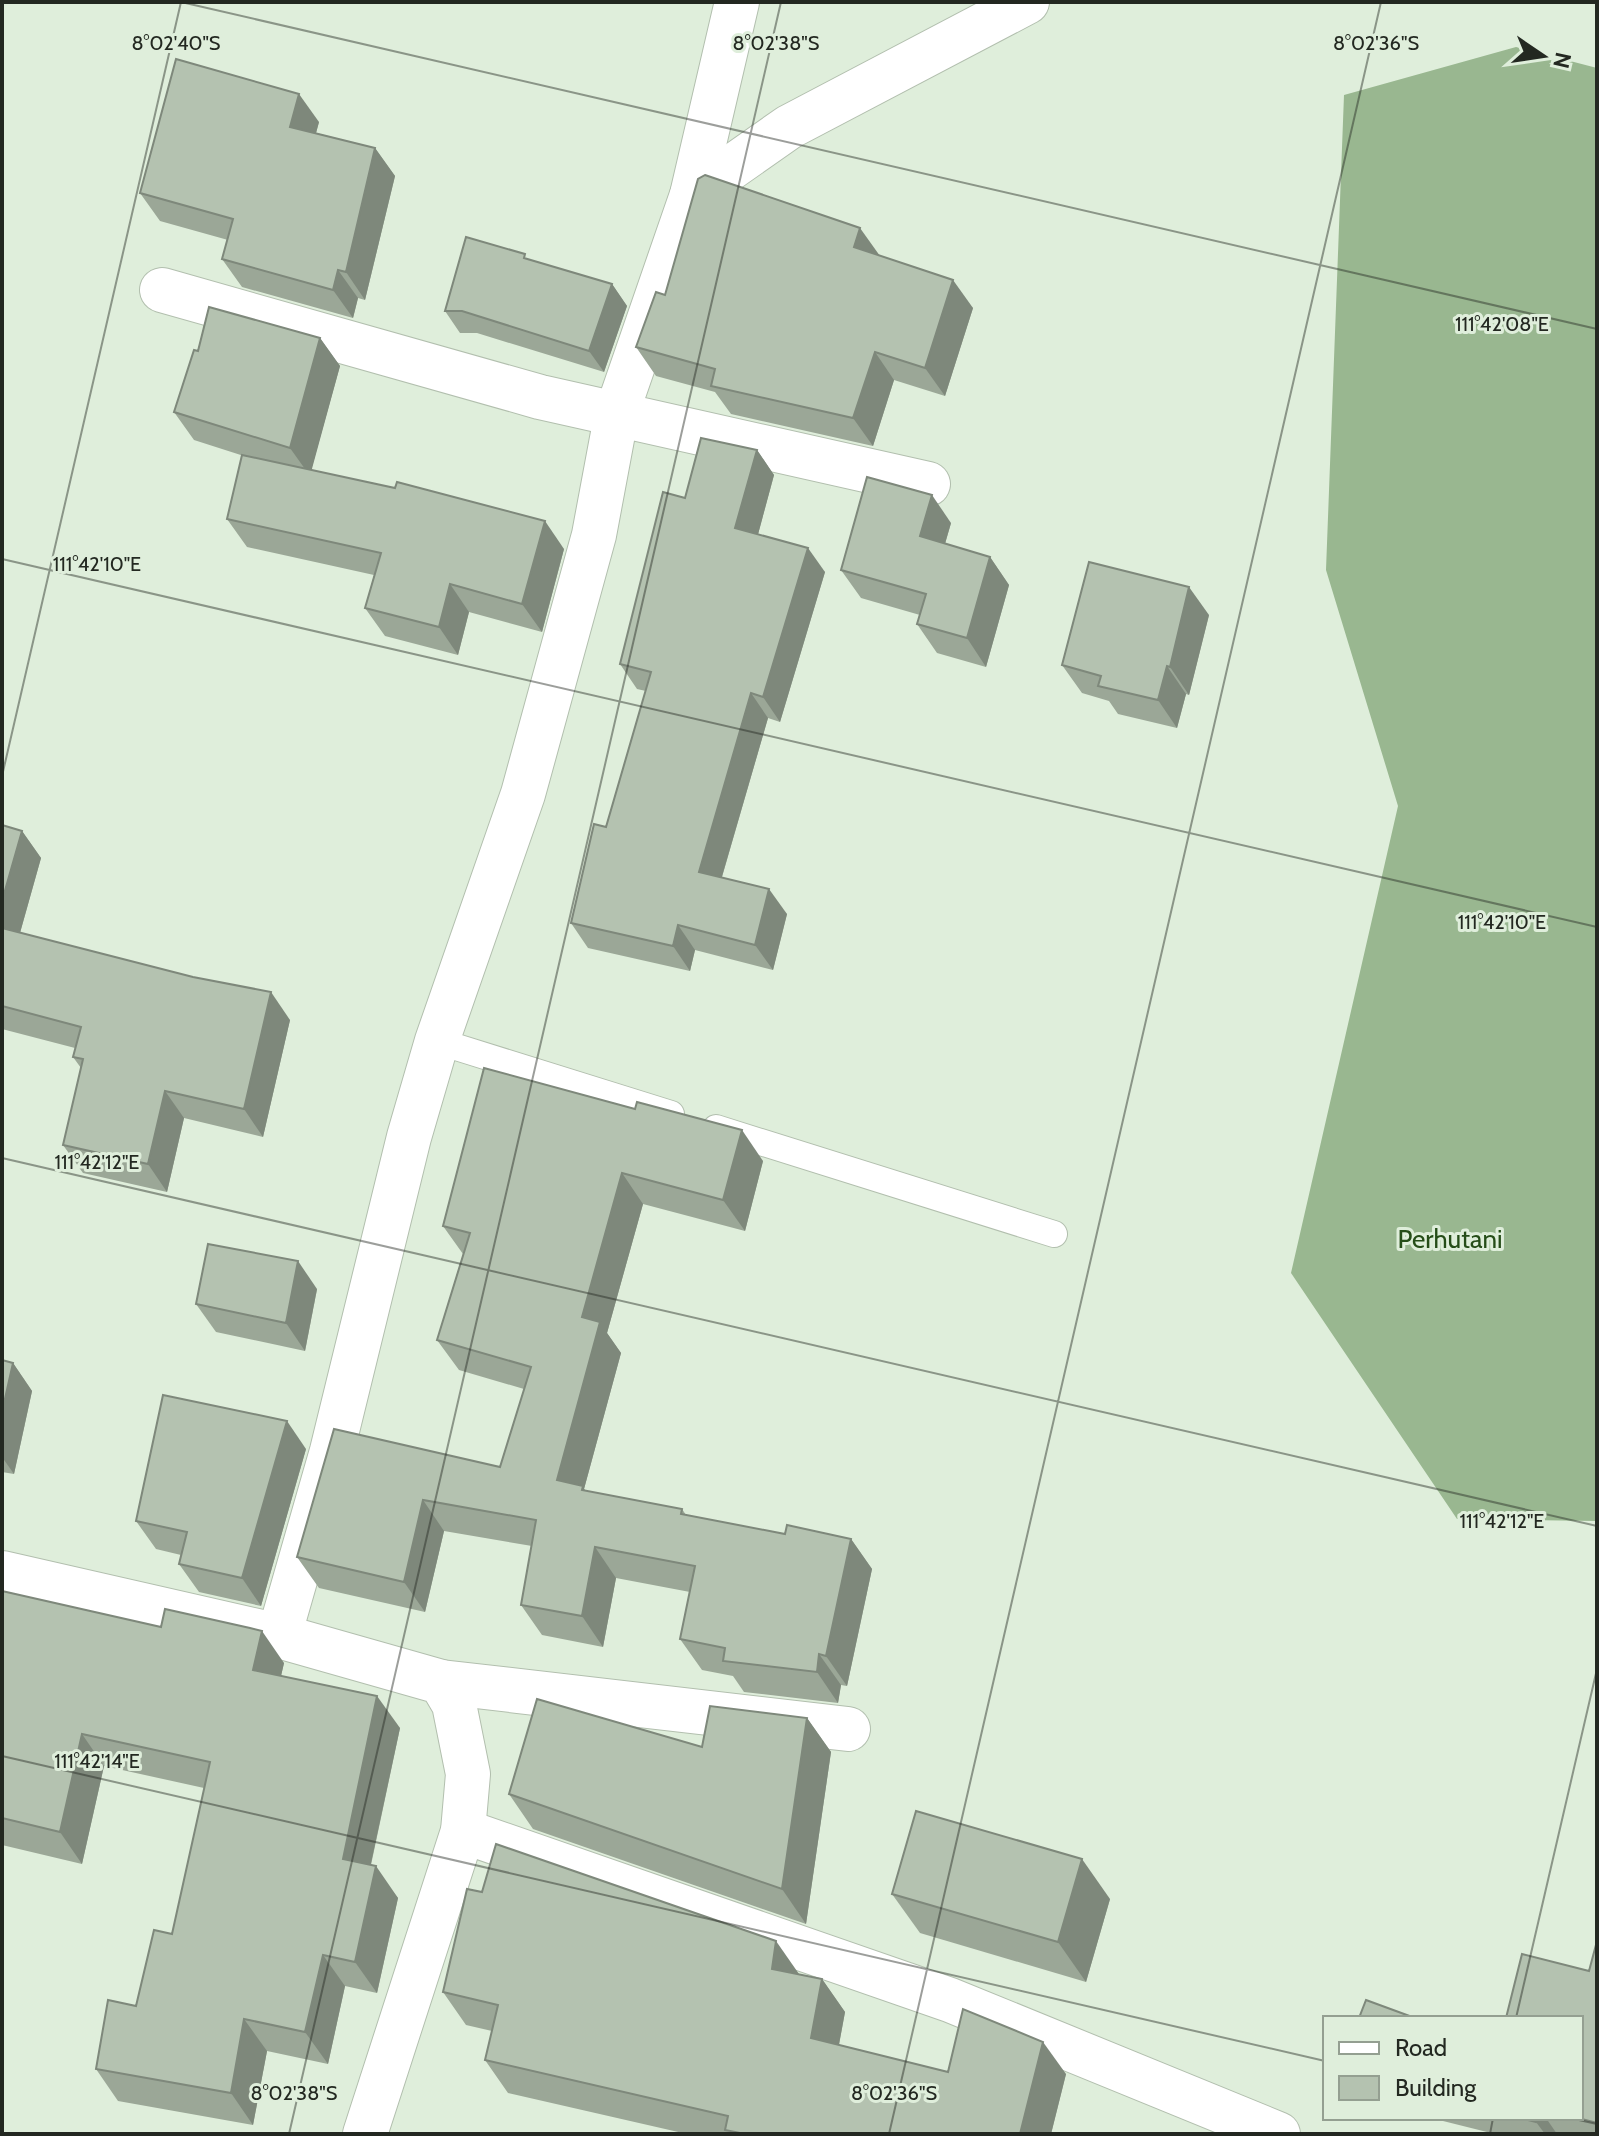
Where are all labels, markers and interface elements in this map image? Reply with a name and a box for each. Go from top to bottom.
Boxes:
north arrow [1503,16,1583,96]
text: 8°02'40"S [131,31,221,55]
text: 8°02'38"S [733,31,820,55]
text: 8°02'36"S [1333,31,1419,55]
text: N [1547,50,1577,71]
text: 111°42'08"E [1455,312,1549,336]
text: 111°42'10"E [53,552,141,576]
text: 111°42'10"E [1458,910,1546,934]
text: 111°42'12"E [55,1150,139,1174]
park label: Perhutani [1397,1223,1503,1255]
text: 111°42'12"E [1460,1509,1544,1533]
text: 111°42'14"E [54,1749,140,1773]
legend [1323,2016,1583,2120]
text: Road [1395,2033,1447,2062]
text: Building [1395,2073,1477,2102]
text: 8°02'38"S [251,2081,338,2105]
text: 8°02'36"S [851,2081,937,2105]

